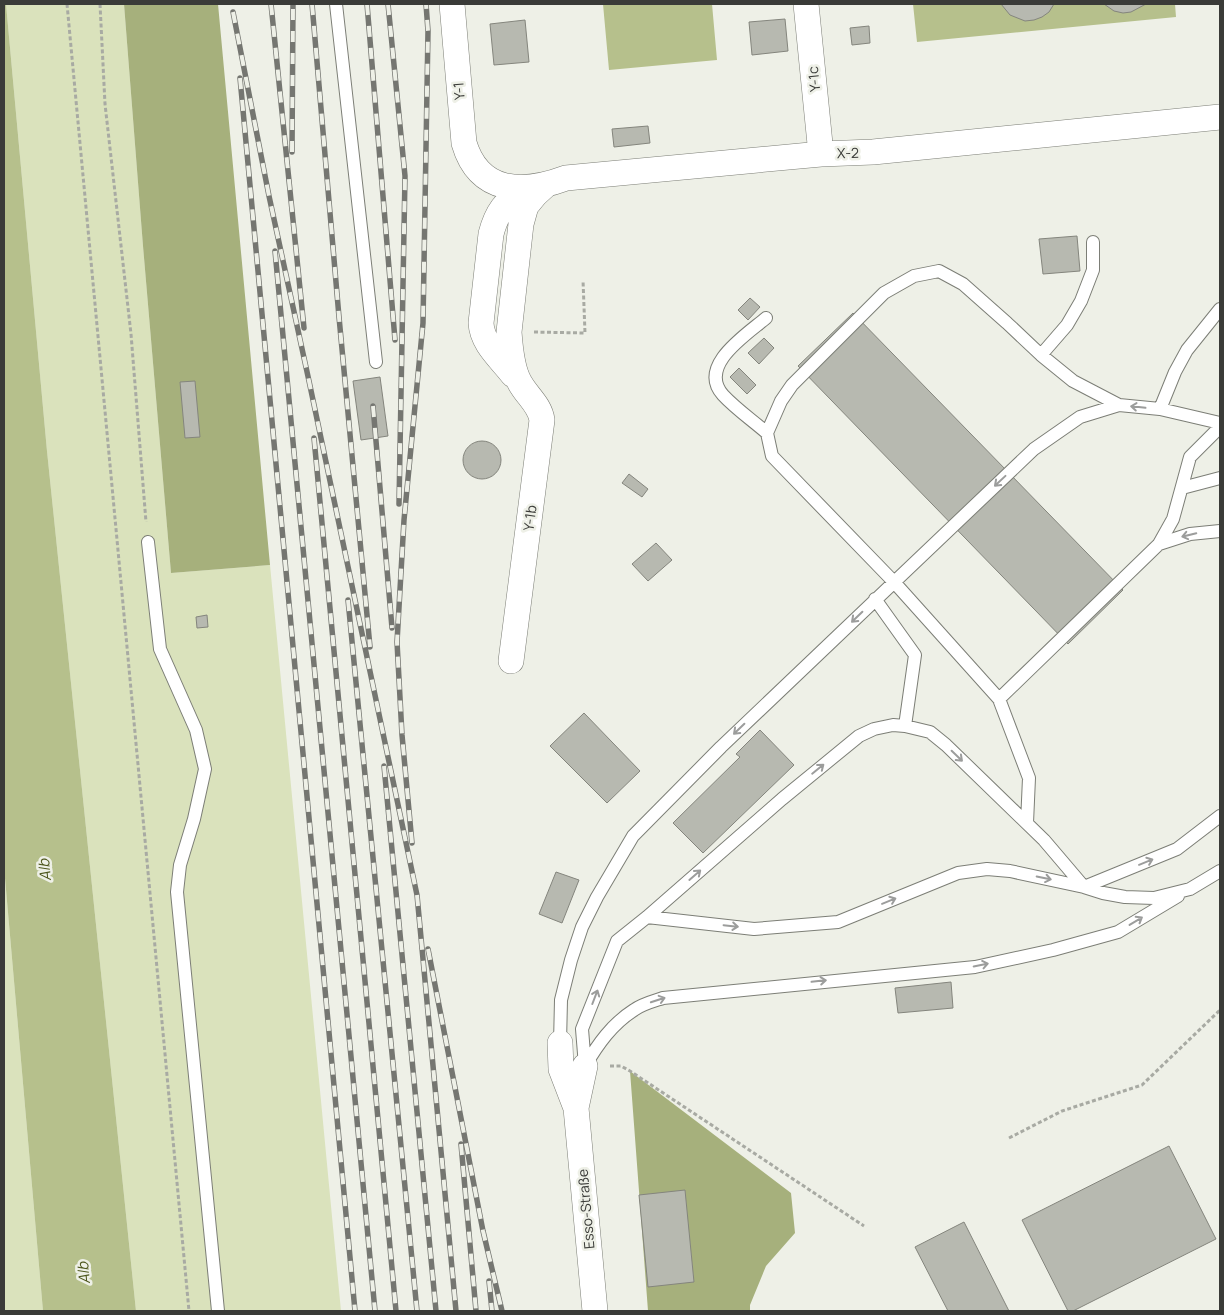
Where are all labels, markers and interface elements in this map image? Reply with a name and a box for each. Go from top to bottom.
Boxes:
street label: Y-1c [803,65,824,93]
street label: Y-1 [448,81,469,101]
street label: X-2 [837,143,859,162]
one-way arrow [1130,402,1146,412]
one-way arrow [994,475,1006,487]
street label: Y-1b [518,504,541,532]
one-way arrow [1181,531,1197,540]
one-way arrow [851,611,863,623]
one-way arrow [733,723,746,735]
one-way arrow [951,750,964,762]
one-way arrow [812,763,825,774]
one-way arrow [1138,856,1153,866]
water label: Alb [33,857,56,882]
one-way arrow [689,869,702,881]
one-way arrow [1036,874,1052,883]
one-way arrow [881,896,896,905]
one-way arrow [1129,916,1143,926]
one-way arrow [722,921,738,931]
one-way arrow [973,960,989,970]
one-way arrow [811,976,827,986]
one-way arrow [591,989,600,1005]
one-way arrow [650,995,666,1005]
street label: Esso-Straße [573,1168,598,1250]
water label: Alb [72,1260,95,1285]

